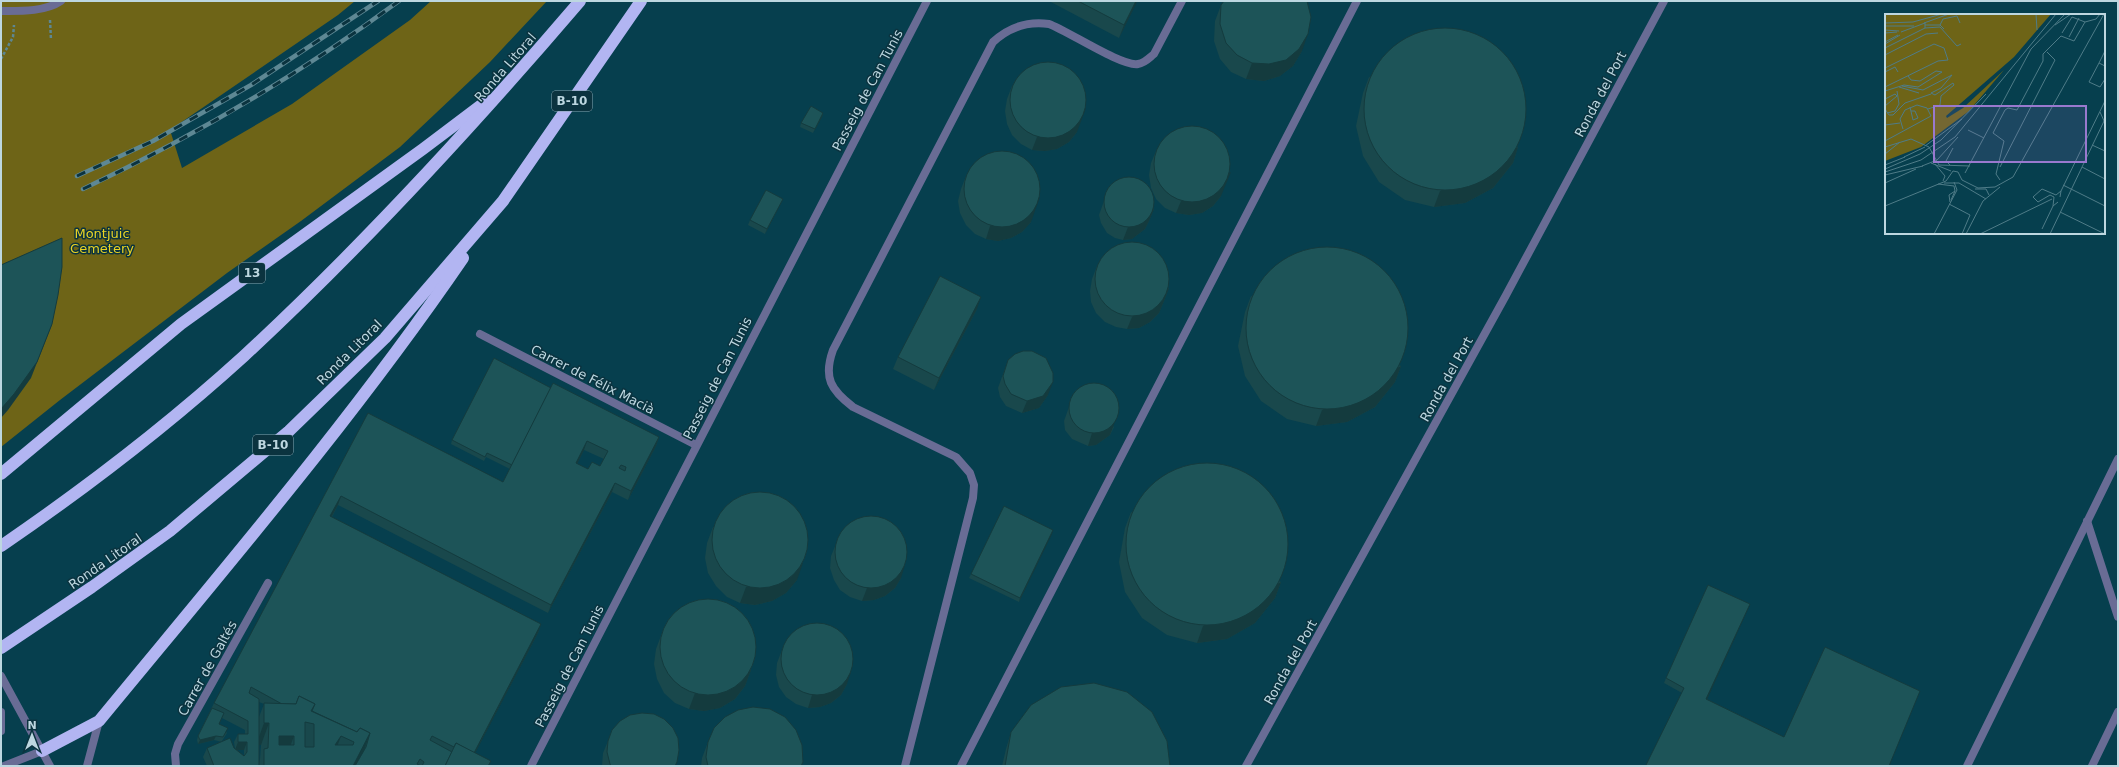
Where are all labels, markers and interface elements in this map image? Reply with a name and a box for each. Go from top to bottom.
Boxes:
inset map [1885,14,2105,234]
street label: Passeig de Can Tunis [829,27,906,154]
street label: Ronda Litoral [472,30,539,105]
street label: Ronda del Port [1572,49,1629,140]
road number: B-10 [552,91,592,111]
park label: Montjuic Cemetery [70,226,134,256]
road number: 13 [239,263,265,283]
street label: Passeig de Can Tunis [680,314,755,442]
street label: Ronda Litoral [314,317,385,388]
street label: Ronda del Port [1417,334,1476,424]
street label: Carrer de Félix Macià [528,342,657,417]
road number: B-10 [253,435,293,455]
street label: Ronda Litoral [66,531,145,592]
street label: Passeig de Can Tunis [532,602,607,730]
street label: Ronda del Port [1261,617,1320,707]
street label: Carrer de Galtés [175,618,240,718]
north arrow [12,715,52,755]
text: N [27,719,37,732]

